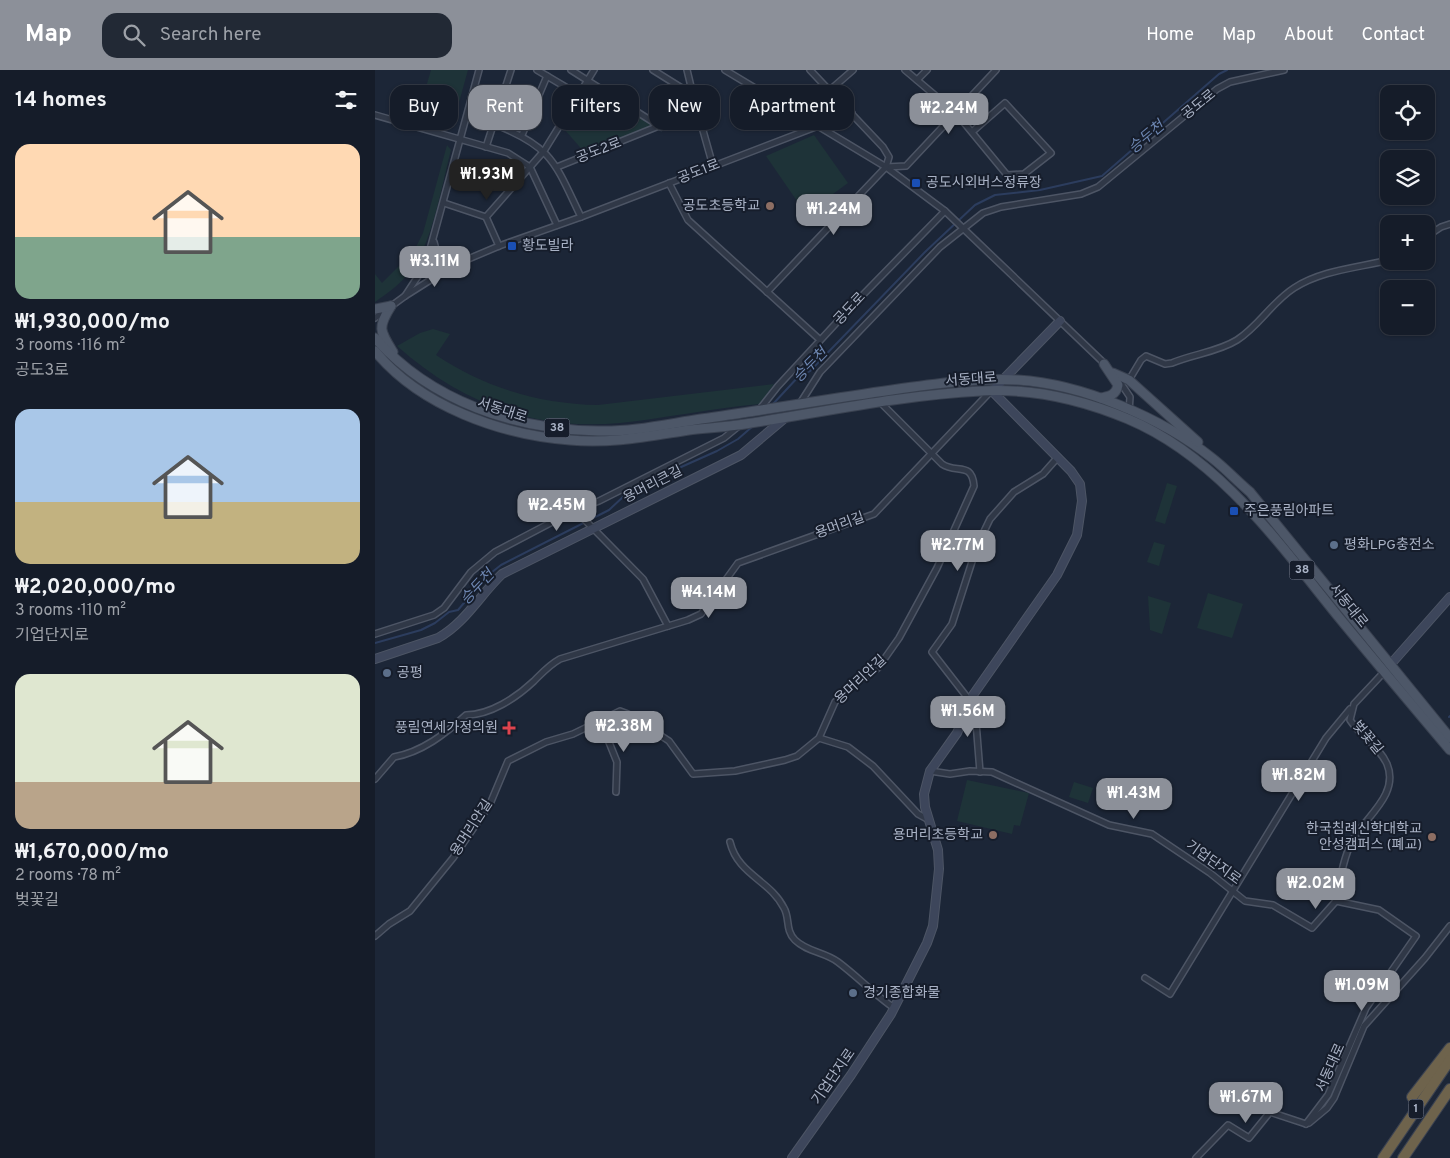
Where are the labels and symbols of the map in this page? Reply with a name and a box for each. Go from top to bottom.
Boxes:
street label: 공도로 [1179,86,1219,124]
pin: ₩2.24M [908,92,990,135]
water label: 승두천 [1125,116,1171,159]
street label: 공도2로 [574,135,624,167]
street label: 공도1로 [675,156,723,188]
pin: ₩1.93M [446,158,528,201]
place label: 공도시외버스정류장 [926,175,1042,192]
marker: 공도시외버스정류장 [910,177,922,189]
pin: ₩1.24M [793,194,875,236]
place label: 공도초등학교 [683,197,760,215]
marker: 공도초등학교 [764,200,776,212]
place label: 황도빌라 [522,238,574,255]
marker: 황도빌라 [506,240,518,252]
pin: ₩3.11M [394,246,476,288]
street label: 공도로 [831,289,869,329]
water label: 승두천 [790,343,834,387]
street label: 서동대로 [945,370,997,390]
street label: 서동대로 [475,395,529,427]
road number: 38 [545,418,569,438]
street label: 용머리큰길 [620,463,686,507]
pin: ₩2.45M [516,490,598,532]
place label: 주은풍림아파트 [1244,503,1334,520]
marker: 주은풍림아파트 [1228,505,1240,517]
street label: 용머리길 [813,509,867,543]
pin: ₩2.77M [917,530,999,572]
place label: 평화LPG충전소 [1344,537,1435,554]
marker: 평화LPG충전소 [1328,539,1340,551]
road number: 38 [1289,560,1315,580]
water label: 승두천 [457,565,501,610]
pin: ₩4.14M [668,576,750,619]
street label: 서동대로 [1325,581,1371,631]
street label: 용머리안길 [832,652,890,708]
place label: 공평 [397,665,423,682]
marker: 공평 [381,667,393,679]
pin: ₩1.56M [927,696,1009,738]
pin: ₩2.38M [583,710,665,753]
street label: 벚꽃길 [1348,718,1386,758]
place label: 풍림연세가정의원 [395,720,498,737]
marker: 풍림연세가정의원 [502,721,516,735]
pin: ₩1.82M [1258,760,1340,802]
pin: ₩1.43M [1093,778,1175,820]
street label: 용머리안길 [447,796,497,860]
place label: 한국침례신학대학교 안성캠퍼스 (폐교) [1306,820,1422,854]
place label: 용머리초등학교 [893,826,983,844]
marker: 용머리초등학교 [987,829,999,841]
marker: 한국침례신학대학교 안성캠퍼스 (폐교) [1426,831,1438,843]
street label: 기업단지로 [1182,837,1244,889]
pin: ₩2.02M [1275,868,1357,910]
pin: ₩1.09M [1321,970,1403,1012]
place label: 경기종합화물 [863,985,940,1002]
marker: 경기종합화물 [847,987,859,999]
street label: 서동대로 [1313,1041,1349,1095]
street label: 기업단지로 [809,1046,859,1108]
pin: ₩1.67M [1205,1082,1287,1124]
road number: 1 [1409,1100,1423,1118]

